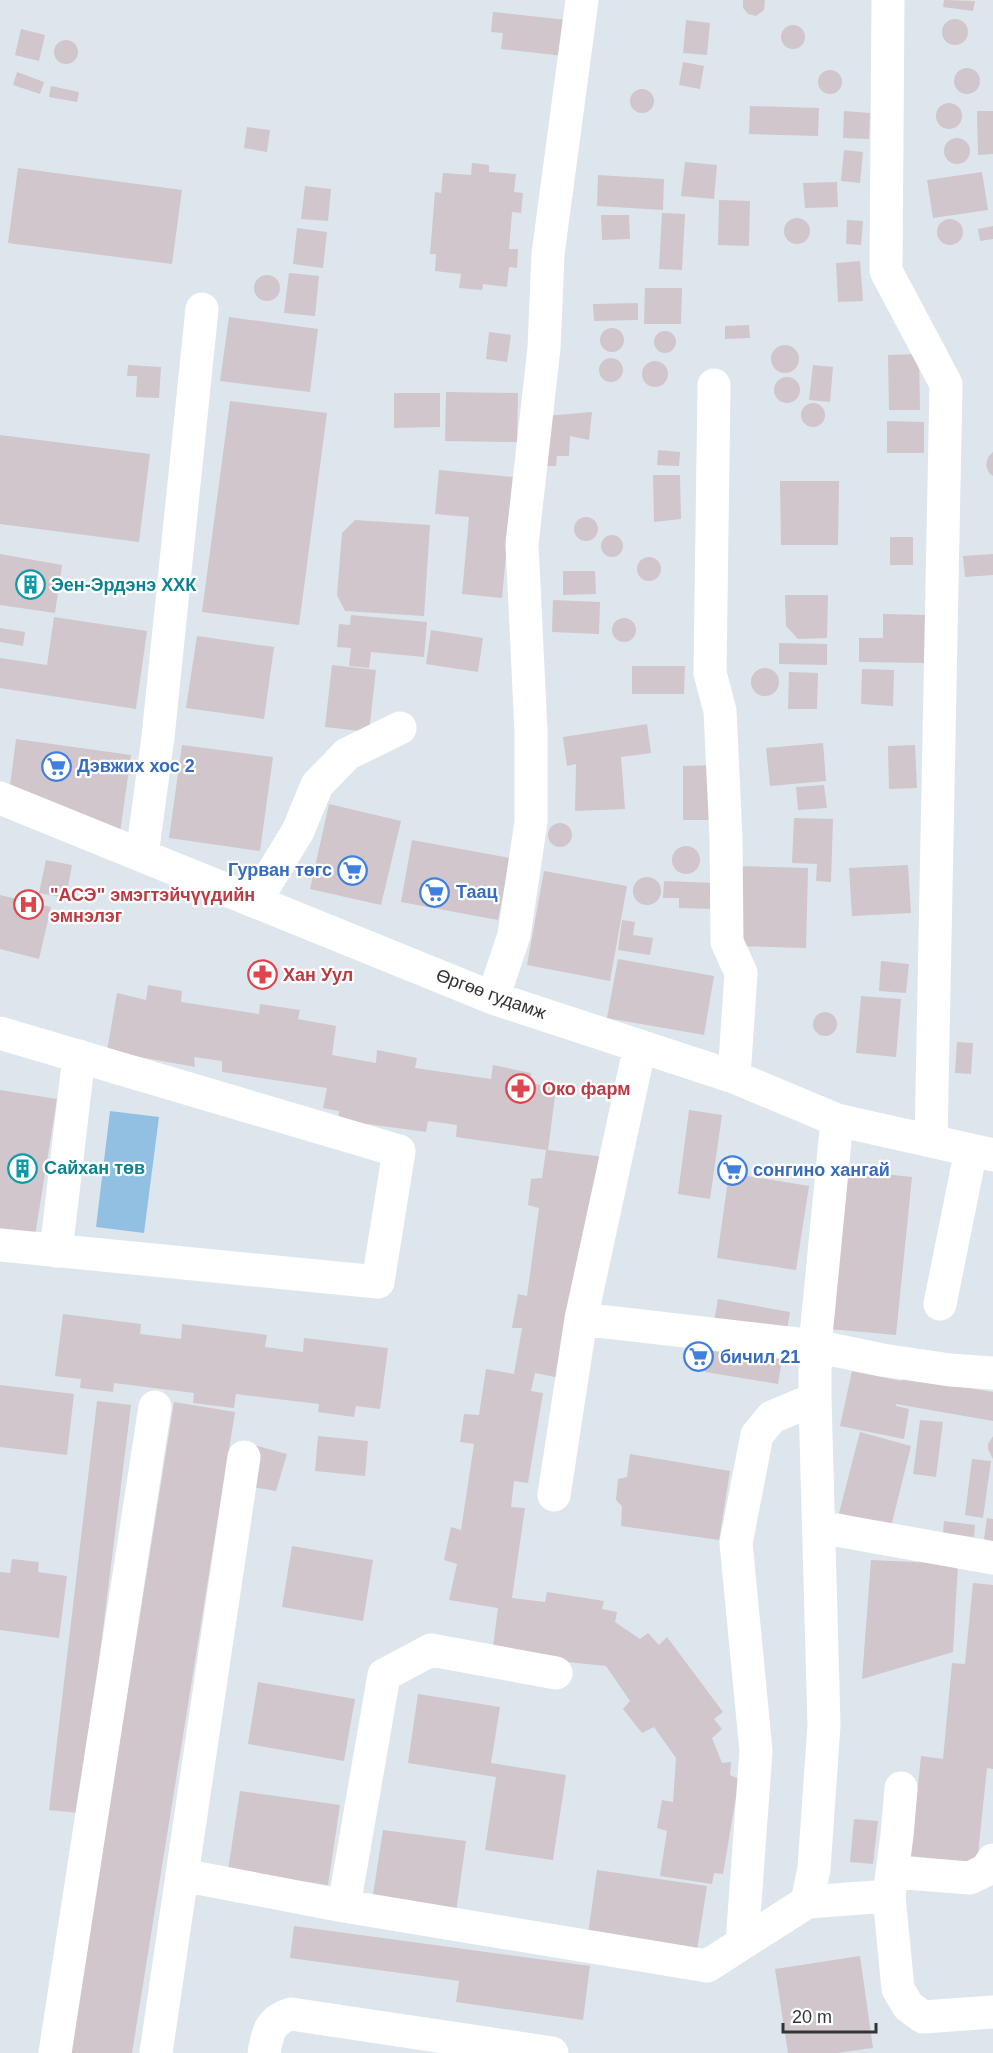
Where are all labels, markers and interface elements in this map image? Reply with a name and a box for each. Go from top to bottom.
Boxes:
building icon: Эен-Эрдэнэ ХХК [14,569,46,601]
place label: Эен-Эрдэнэ ХХК [51,575,197,595]
supermarket icon: Дэвжих хос 2 [40,750,72,782]
place label: Дэвжих хос 2 [77,756,195,776]
supermarket icon: Гурван төгс [337,854,369,886]
place label: Гурван төгс [228,860,332,880]
supermarket icon: Таац [419,876,451,908]
place label: Таац [456,882,498,902]
place label: "АСЭ" эмэгтэйчүүдийн эмнэлэг [50,885,255,926]
hospital icon: "АСЭ" эмэгтэйчүүдийн эмнэлэг [13,889,45,921]
pharmacy icon: Хан Уул [246,959,278,991]
place label: Хан Уул [283,965,353,985]
street label: Өргөө гудамж [433,965,549,1023]
pharmacy icon: Око фарм [505,1073,537,1105]
place label: Око фарм [542,1079,631,1099]
building icon: Сайхан төв [7,1152,39,1184]
supermarket icon: сонгино хангай [716,1154,748,1186]
place label: Сайхан төв [44,1158,145,1178]
place label: сонгино хангай [753,1160,890,1180]
supermarket icon: бичил 21 [683,1341,715,1373]
place label: бичил 21 [720,1347,800,1367]
scale bar [783,1996,876,2034]
text: 20 m [792,2007,832,2027]

